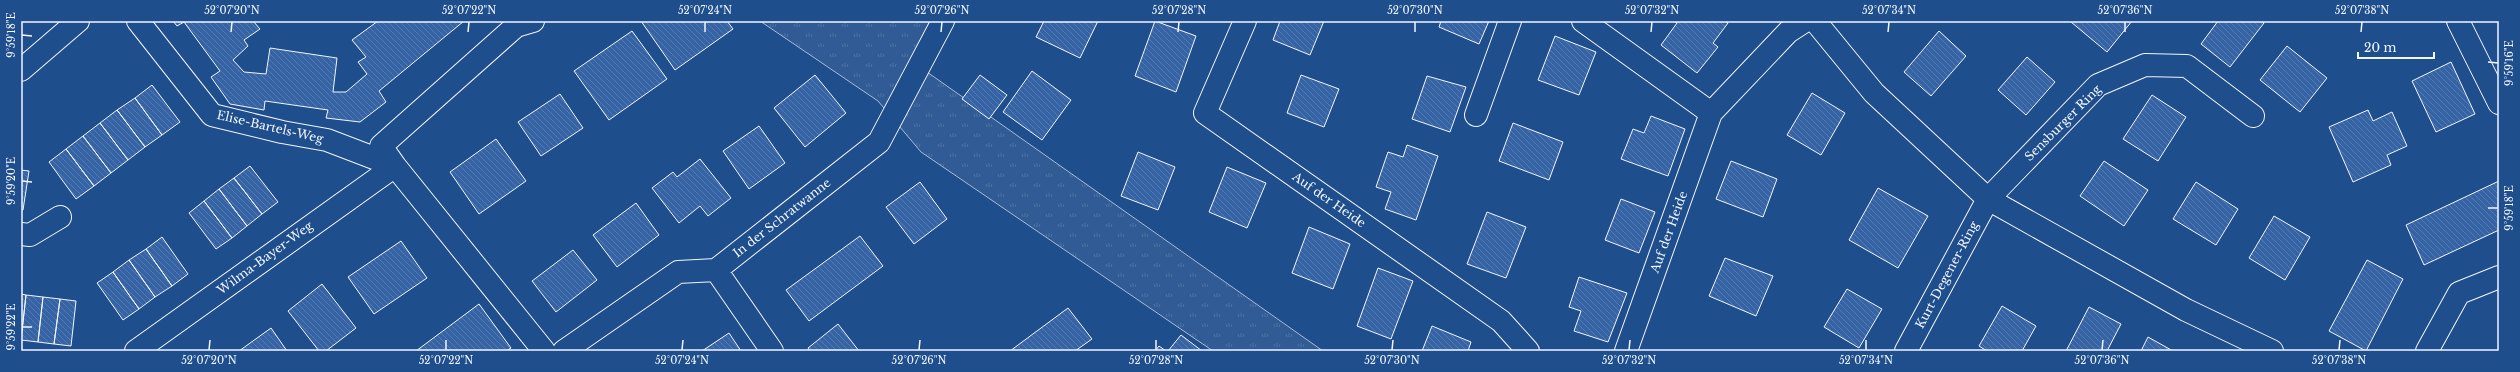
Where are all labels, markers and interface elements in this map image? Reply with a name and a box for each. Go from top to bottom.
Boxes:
text: 52°07'20"N [204,4,260,17]
text: 52°07'22"N [442,4,496,17]
text: 52°07'24"N [678,4,732,17]
text: 52°07'26"N [915,4,969,17]
text: 52°07'28"N [1152,4,1206,17]
text: 52°07'30"N [1387,4,1443,17]
text: 52°07'32"N [1625,4,1679,17]
text: 52°07'34"N [1862,4,1916,17]
text: 52°07'36"N [2098,4,2152,17]
text: 52°07'38"N [2335,4,2389,17]
text: 9°59'18"E [5,12,18,58]
scale bar [2358,34,2434,60]
text: 20 m [2364,40,2396,55]
text: 9°59'16"E [2503,40,2516,86]
street label: Sensburger Ring [2021,81,2105,164]
street label: Elise-Bartels-Weg [215,107,326,146]
text: 9°59'20"E [5,157,18,205]
street label: Auf der Heide [1289,168,1369,230]
street label: In der Schratwanne [730,175,834,260]
text: 9°59'18"E [2503,185,2516,231]
street label: Auf der Heide [1646,189,1690,276]
street label: Wilma-Bayer-Weg [213,217,316,298]
street label: Kurt-Degener-Ring [1912,218,1982,331]
text: 9°59'22"E [5,303,18,351]
text: 52°07'20"N [181,354,237,367]
text: 52°07'22"N [419,354,473,367]
text: 52°07'24"N [655,354,709,367]
text: 52°07'26"N [892,354,946,367]
text: 52°07'28"N [1129,354,1183,367]
text: 52°07'30"N [1364,354,1420,367]
text: 52°07'32"N [1602,354,1656,367]
text: 52°07'34"N [1839,354,1893,367]
text: 52°07'36"N [2075,354,2129,367]
text: 52°07'38"N [2312,354,2366,367]

